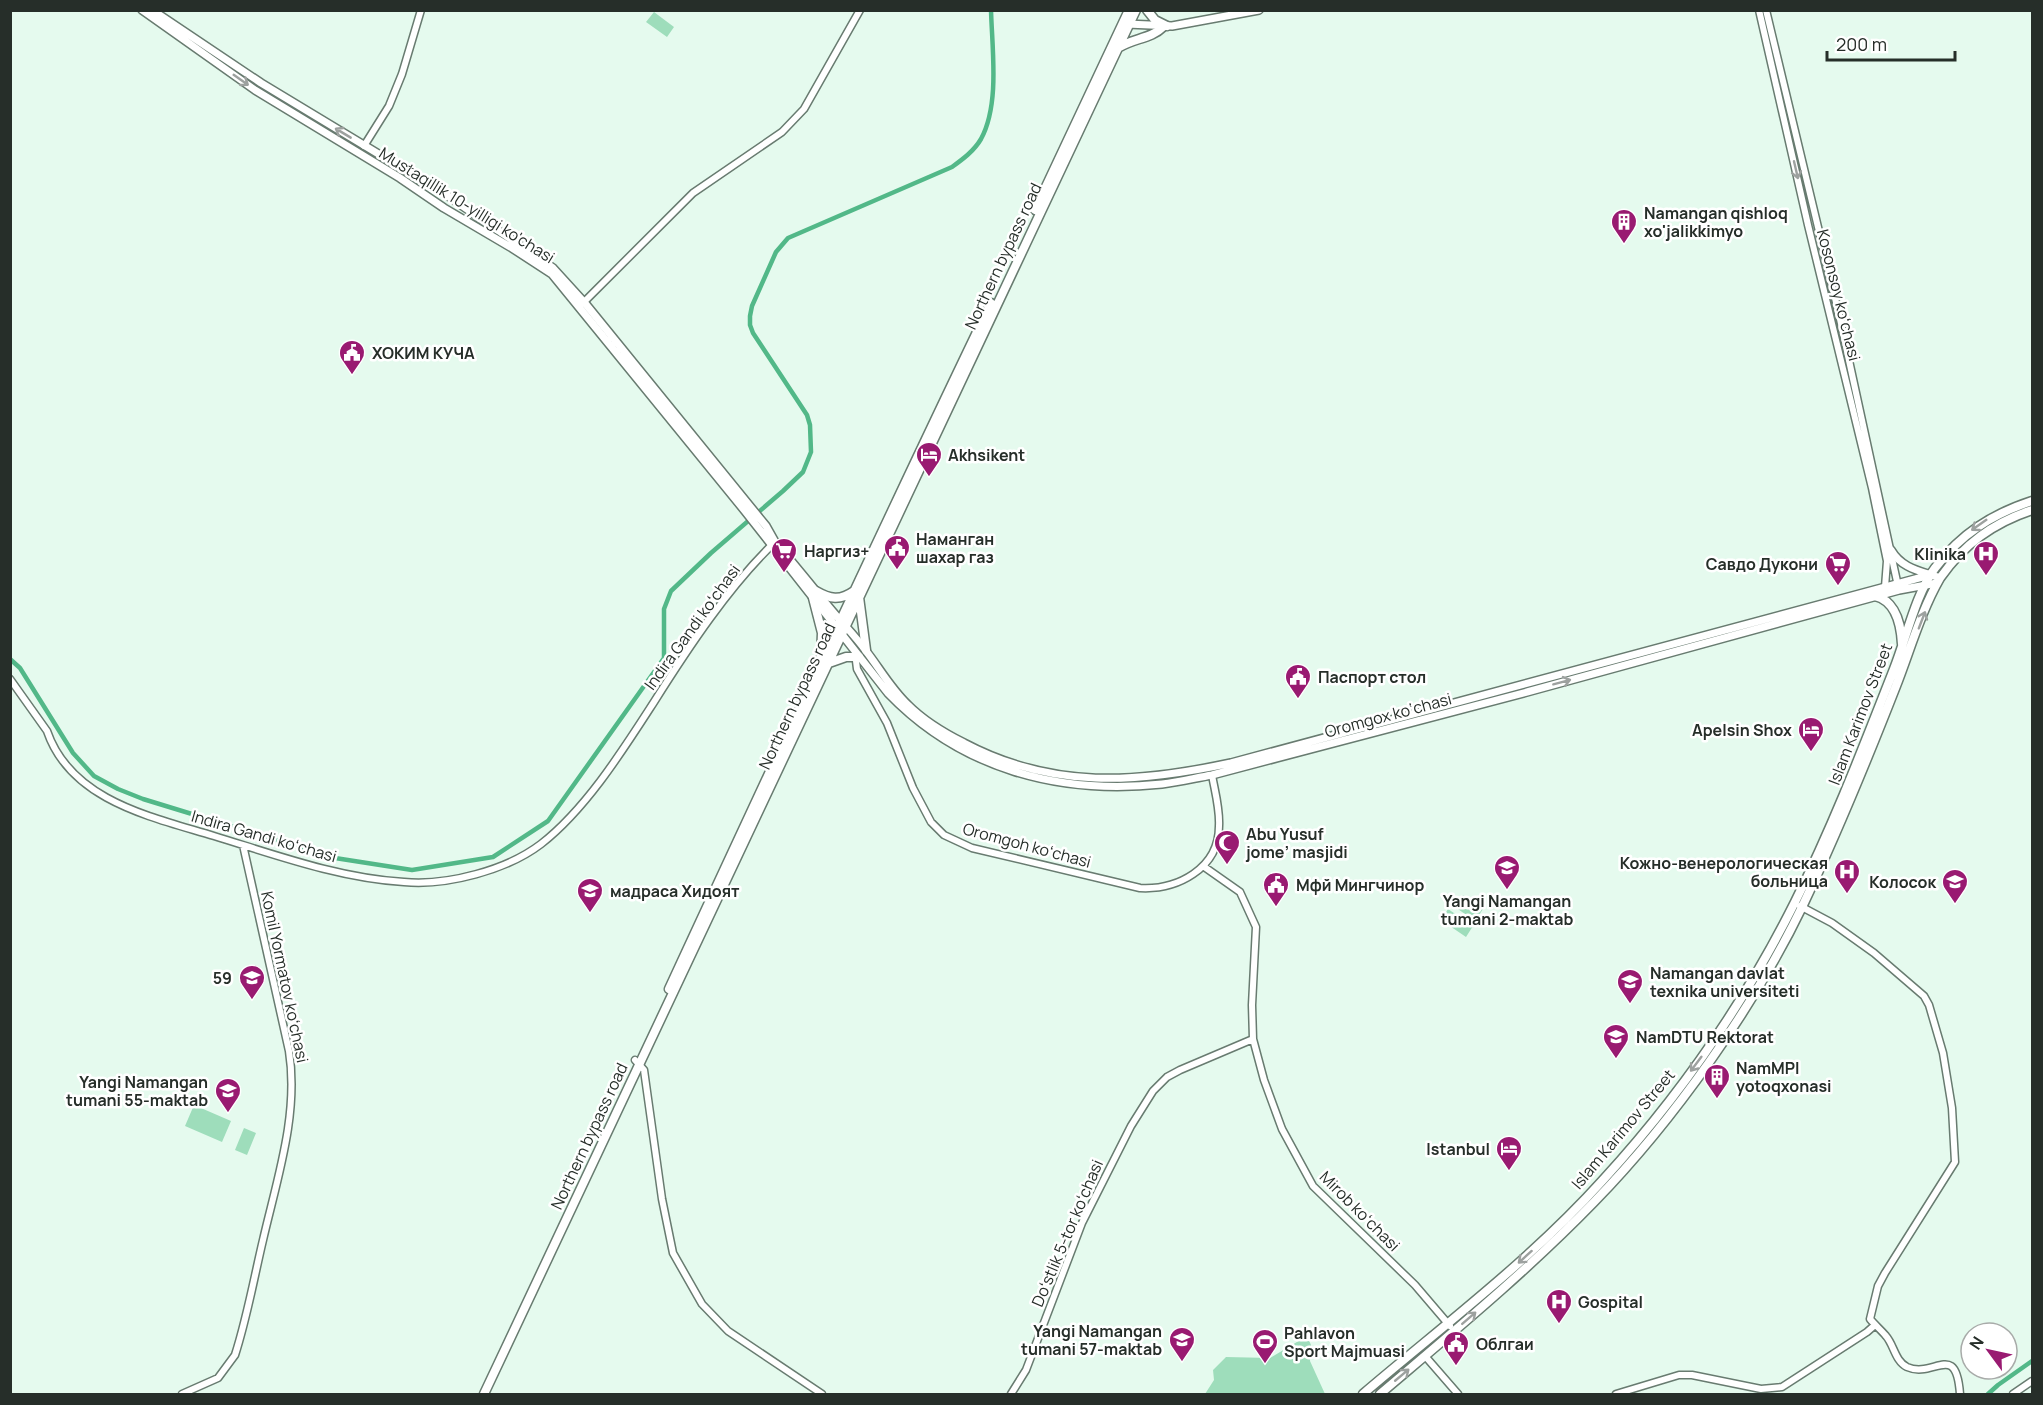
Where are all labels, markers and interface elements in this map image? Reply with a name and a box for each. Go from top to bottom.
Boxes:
scale bar [1827,24,1954,62]
text: 200 m [1836,32,1887,56]
one-way arrow [233,74,249,87]
one-way arrow [335,127,352,139]
street label: Mustaqillik 10-yilligi ko'chasi [375,142,559,268]
one-way arrow [1790,160,1802,179]
street label: Northern bypass road [959,179,1047,333]
place label: Namangan qishloq xo'jalikkimyo [1644,202,1788,242]
building icon: Namangan qishloq xo'jalikkimyo [1609,207,1639,245]
street label: Kosonsoy koʻchasi [1812,227,1866,363]
public building icon: ХОКИМ КУЧА [337,338,367,376]
place label: ХОКИМ КУЧА [372,342,475,364]
hotel icon: Akhsikent [914,440,944,478]
place label: Akhsikent [948,444,1025,466]
one-way arrow [1972,519,1988,531]
place label: Наманган шахар газ [916,528,994,568]
public building icon: Наманган шахар газ [882,533,912,571]
supermarket icon: Наргиз+ [769,536,799,574]
hospital icon: Klinika [1971,539,2001,577]
place label: Наргиз+ [804,540,870,562]
place label: Klinika [1914,543,1966,565]
supermarket icon: Савдо Дукони [1823,549,1853,587]
place label: Савдо Дукони [1706,553,1818,575]
street label: Indira Gandi koʻchasi [639,560,745,694]
one-way arrow [1917,612,1928,630]
street label: Northern bypass road [753,619,841,773]
street label: Islam Karimov Street [1823,640,1897,788]
public building icon: Паспорт стол [1283,662,1313,700]
place label: Паспорт стол [1318,666,1426,688]
one-way arrow [1552,676,1571,687]
street label: Oromgox ko‘chasi [1322,687,1454,743]
hotel icon: Apelsin Shox [1796,715,1826,753]
place label: Apelsin Shox [1692,719,1792,741]
street label: Indira Gandi koʻchasi [189,805,339,867]
street label: Oromgoh koʻchasi [960,817,1094,873]
place label: Abu Yusuf jome’ masjidi [1245,823,1348,863]
mosque icon: Abu Yusuf jome’ masjidi [1212,828,1242,866]
place label: Кожно-венерологическая больница [1620,852,1828,892]
school or university icon: Yangi Namangan tumani 2-maktab [1492,853,1522,891]
hospital icon: Кожно-венерологическая больница [1832,857,1862,895]
school or university icon: Колосок [1940,867,1970,905]
public building icon: Мфй Мингчинор [1261,870,1291,908]
place label: Колосок [1869,871,1936,893]
place label: Мфй Мингчинор [1296,874,1424,896]
school or university icon: мадраса Хидоят [575,876,605,914]
place label: мадраса Хидоят [610,880,740,902]
street label: Komil Yormatov koʻchasi [256,889,314,1065]
place label: Yangi Namangan tumani 2-maktab [1441,890,1573,930]
place label: Namangan davlat texnika universiteti [1650,962,1800,1002]
school or university icon: 59 [237,963,267,1001]
place label: 59 [213,967,232,989]
school or university icon: Namangan davlat texnika universiteti [1615,967,1645,1005]
school or university icon: NamDTU Rektorat [1601,1022,1631,1060]
place label: NamDTU Rektorat [1636,1026,1774,1048]
one-way arrow [1690,1056,1702,1072]
place label: NamMPI yotoqxonasi [1736,1057,1832,1097]
street label: Northern bypass road [545,1059,633,1213]
building icon: NamMPI yotoqxonasi [1702,1062,1732,1100]
street label: Islam Karimov Street [1566,1064,1680,1194]
place label: Yangi Namangan tumani 55-maktab [66,1071,208,1111]
school or university icon: Yangi Namangan tumani 55-maktab [213,1076,243,1114]
hotel icon: Istanbul [1494,1134,1524,1172]
place label: Istanbul [1426,1138,1490,1160]
street label: Doʻstlik 5-tor koʻchasi [1026,1156,1108,1310]
street label: Mirob koʻchasi [1315,1166,1405,1256]
one-way arrow [1517,1250,1532,1264]
hospital icon: Gospital [1544,1287,1574,1325]
place label: Gospital [1578,1291,1643,1313]
one-way arrow [1461,1311,1476,1325]
place label: Yangi Namangan tumani 57-maktab [1021,1320,1162,1360]
north arrow [1959,1321,2019,1381]
place label: Pahlavon Sport Majmuasi [1284,1322,1405,1362]
school or university icon: Yangi Namangan tumani 57-maktab [1167,1325,1197,1363]
sports icon: Pahlavon Sport Majmuasi [1250,1327,1280,1365]
public building icon: Облгаи [1441,1329,1471,1367]
text: N [1964,1332,1989,1354]
place label: Облгаи [1476,1333,1534,1355]
one-way arrow [1394,1368,1409,1382]

